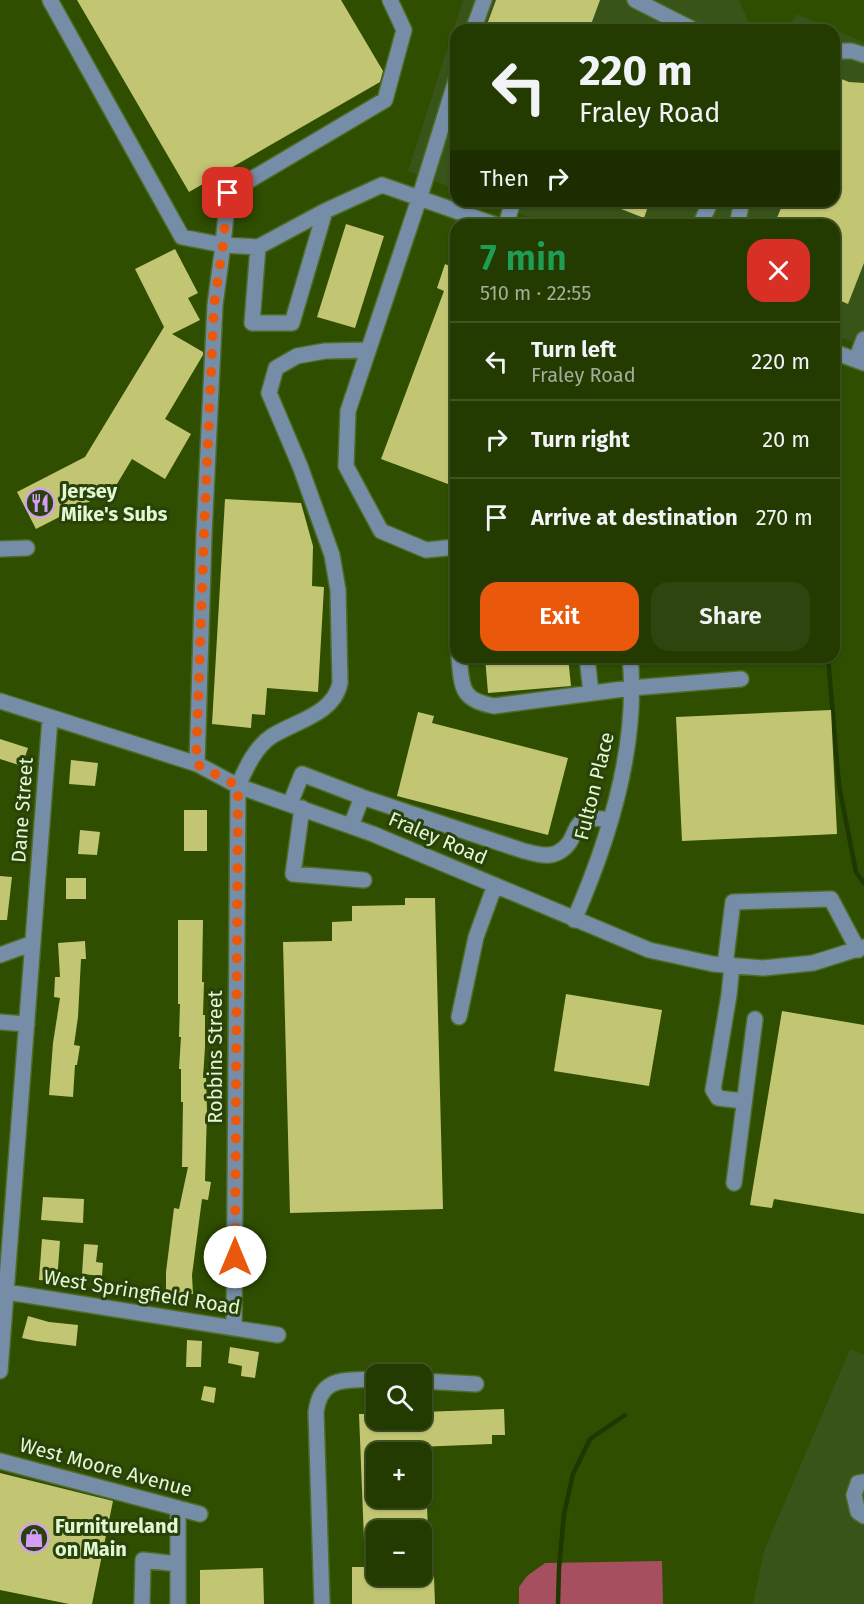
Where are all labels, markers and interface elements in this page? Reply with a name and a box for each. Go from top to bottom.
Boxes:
text: 220 m [579,46,692,96]
icon: left [480,48,558,126]
text: Fraley Road [579,97,720,129]
icon: right [541,162,574,195]
text: Then [480,165,529,192]
pin [202,167,253,218]
icon: arrive [211,176,244,209]
text: 7 min [480,236,567,280]
button: close [747,239,810,302]
text: 510 m · 22:55 [480,281,591,305]
text: Turn left [531,336,616,363]
icon: left [480,345,513,378]
text: 220 m [751,348,810,375]
text: Fraley Road [531,363,636,387]
icon: right [480,423,513,456]
text: Turn right [531,426,630,453]
text: 20 m [762,426,810,453]
place label: Jersey Mike's Subs [60,479,168,526]
restaurant icon: Jersey Mike's Subs [24,487,56,519]
icon: arrive [480,501,513,534]
text: Arrive at destination [531,504,738,531]
text: 270 m [756,504,813,531]
button: Exit [480,582,639,651]
button: Share [651,582,810,651]
street label: Fulton Place [569,730,619,842]
street label: Dane Street [6,756,38,864]
street label: Fraley Road [385,807,491,869]
street label: Robbins Street [203,989,227,1124]
position arrow [203,1225,267,1289]
street label: West Springfield Road [42,1265,242,1319]
map controls [366,1364,432,1586]
button: search [366,1364,432,1430]
street label: West Moore Avenue [17,1432,195,1502]
button: + [366,1442,432,1508]
place label: Furnitureland on Main [55,1514,179,1561]
button: − [366,1520,432,1586]
shop icon: Furnitureland on Main [18,1522,50,1554]

